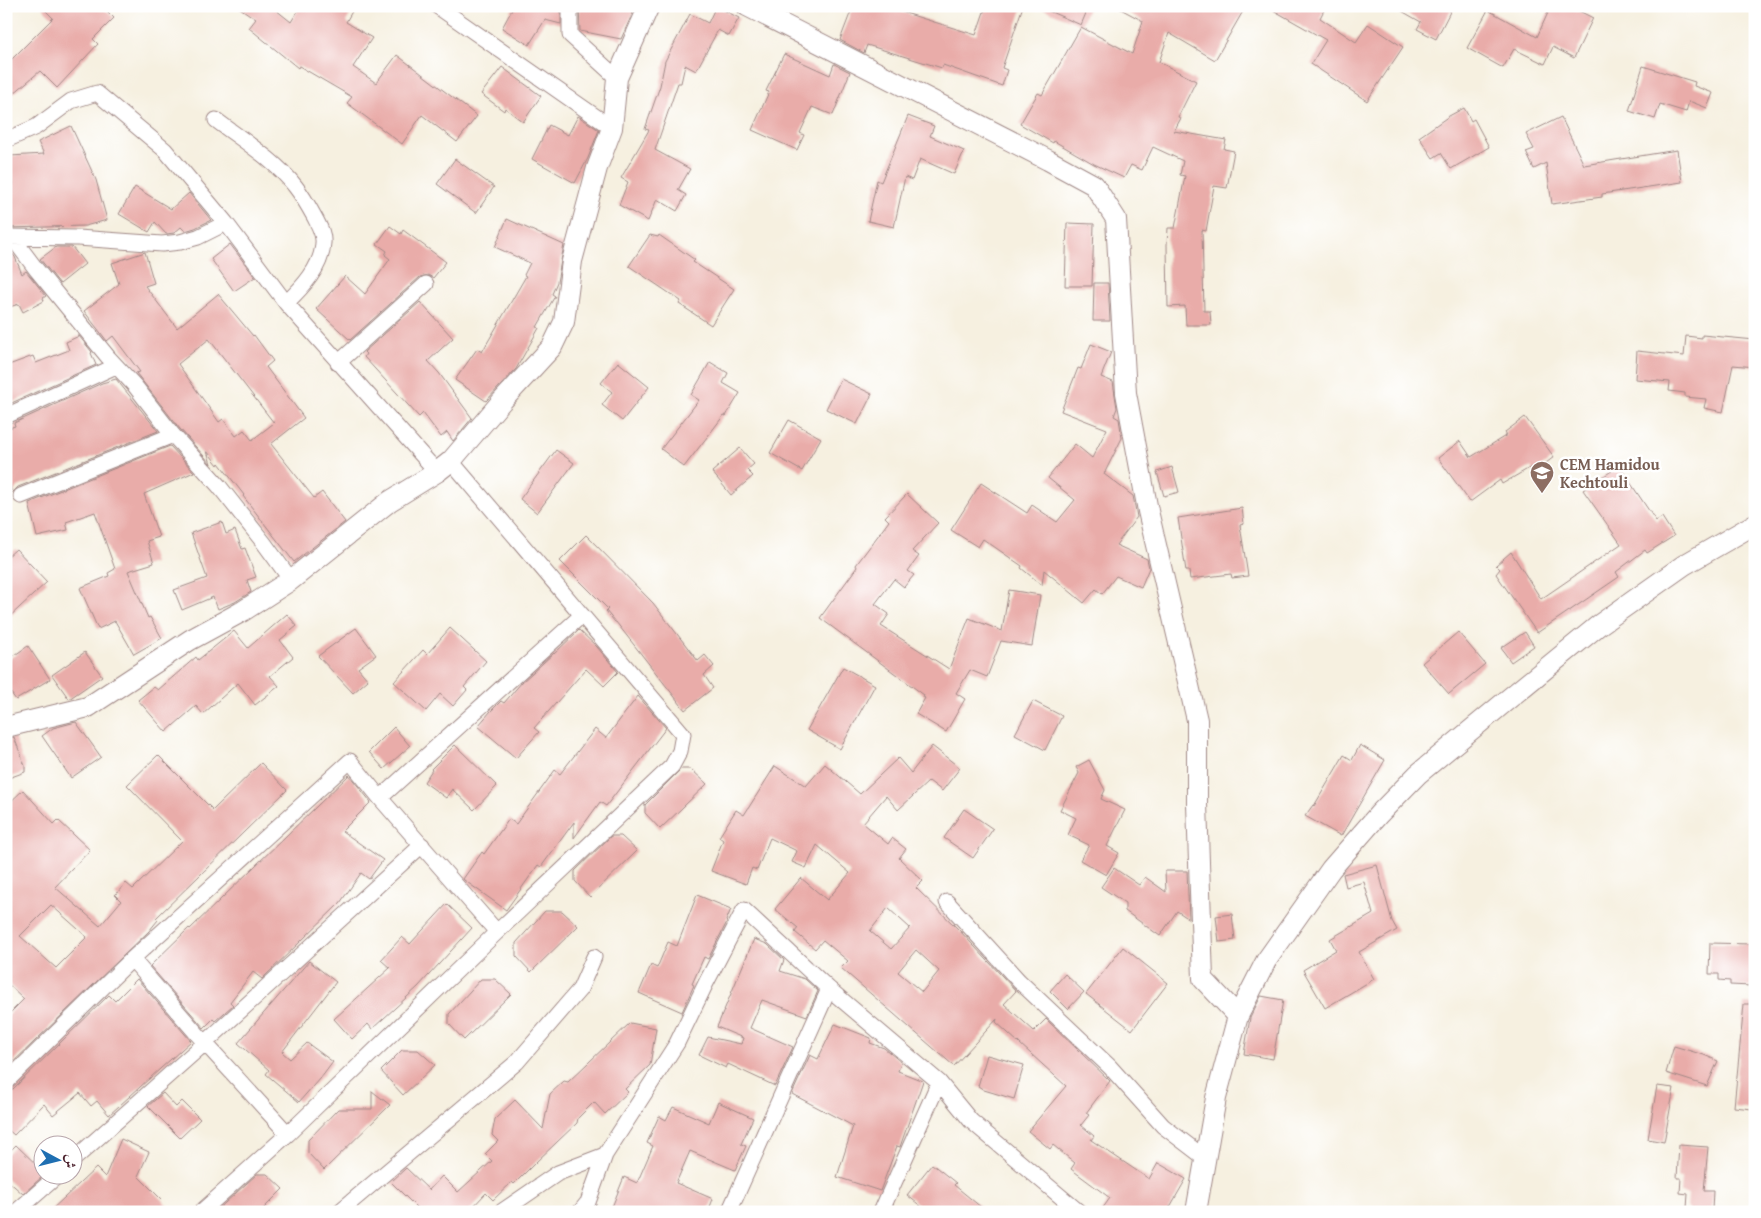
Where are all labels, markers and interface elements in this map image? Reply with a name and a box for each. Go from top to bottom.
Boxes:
place label: CEM Hamidou Kechtouli [1560,452,1661,494]
school or university icon: CEM Hamidou Kechtouli [1529,460,1555,494]
north arrow [32,1136,82,1186]
text: ش [60,1153,82,1170]

